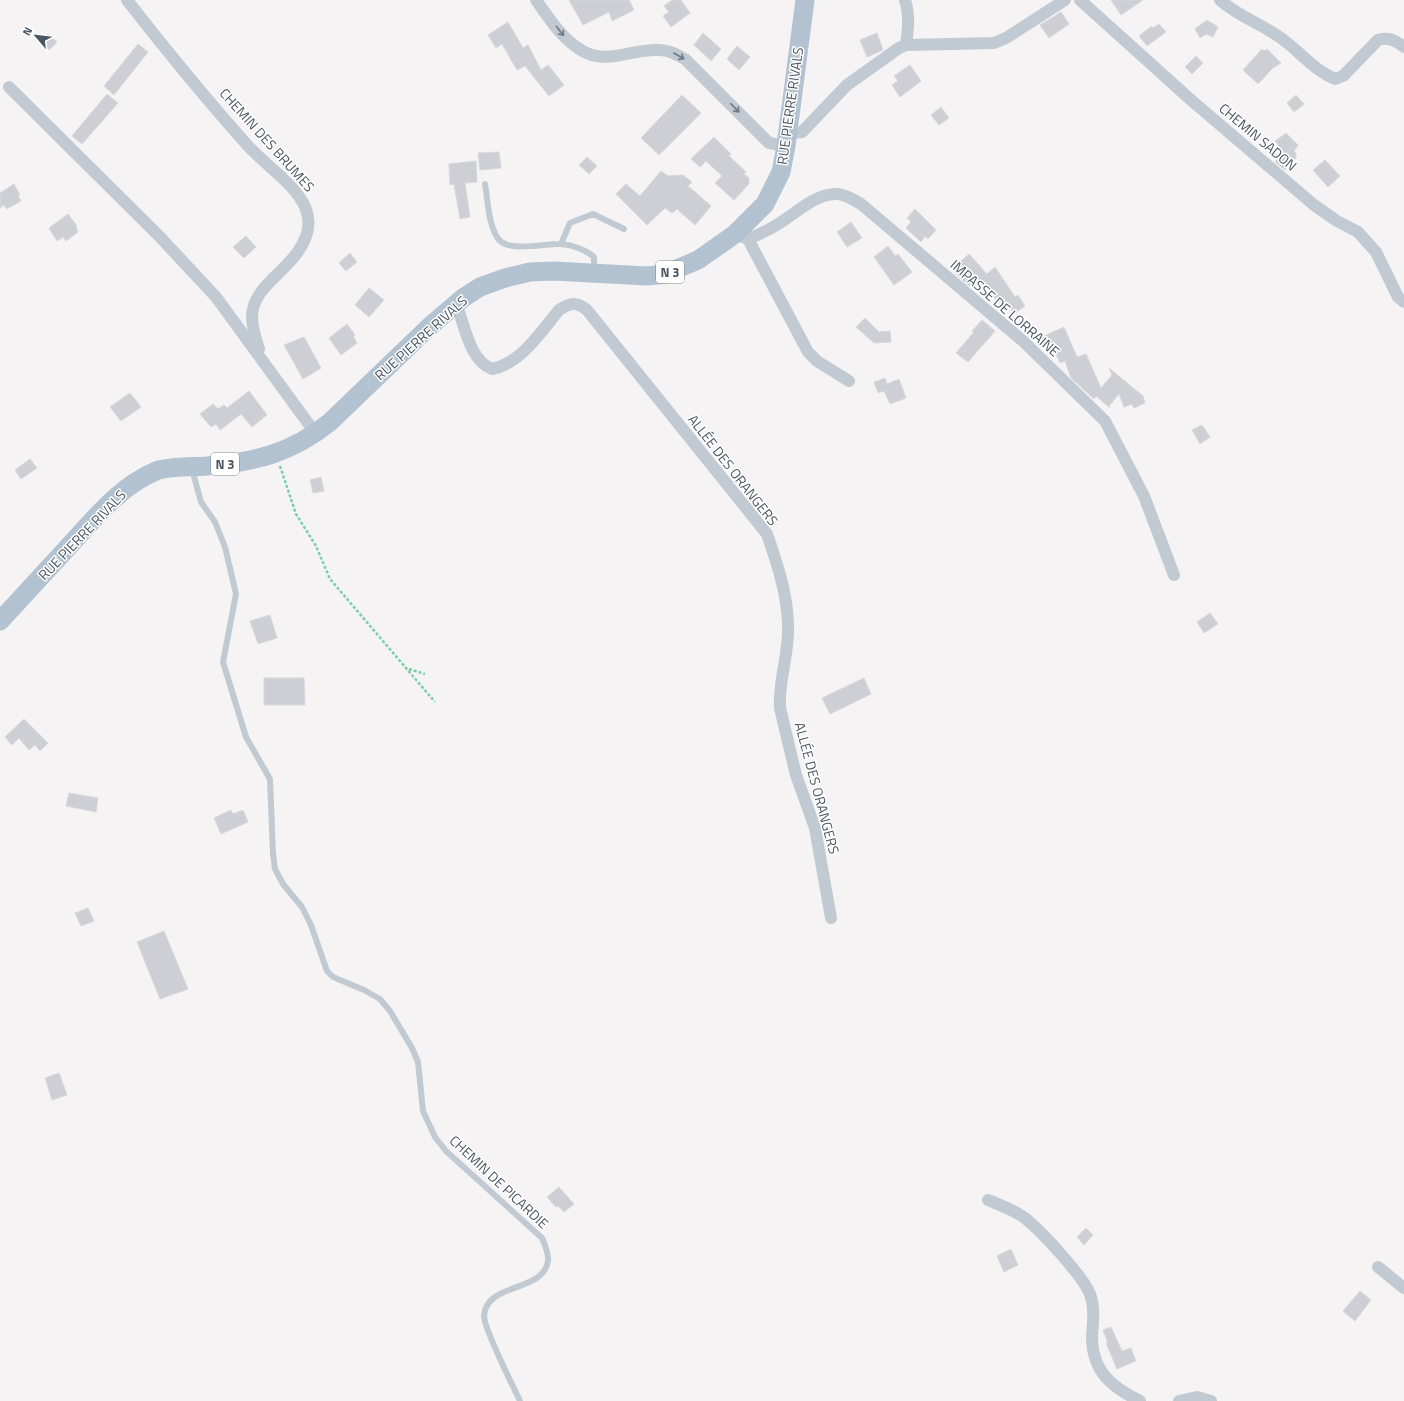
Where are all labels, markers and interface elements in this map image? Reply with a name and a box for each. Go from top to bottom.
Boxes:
north arrow [16,16,56,56]
text: N [18,24,36,38]
one-way arrow [555,26,564,37]
street label: RUE PIERRE RIVALS [771,46,808,166]
one-way arrow [673,52,685,60]
street label: CHEMIN DES BRUMES [215,83,320,196]
street label: CHEMIN SADON [1215,98,1302,176]
one-way arrow [730,103,740,113]
street label: IMPASSE DE LORRAINE [946,254,1065,361]
road number: N 3 [656,261,684,283]
street label: RUE PIERRE RIVALS [370,290,472,385]
street label: ALLÉE DES ORANGERS [683,410,783,530]
road number: N 3 [211,453,239,475]
street label: RUE PIERRE RIVALS [33,485,130,585]
street label: ALLÉE DES ORANGERS [790,720,845,856]
street label: CHEMIN DE PICARDIE [445,1130,554,1233]

